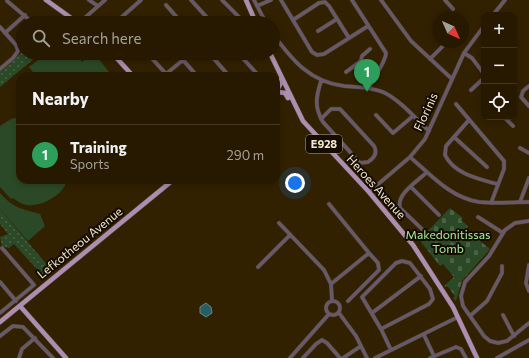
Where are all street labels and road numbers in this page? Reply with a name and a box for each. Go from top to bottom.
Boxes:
street label: Florinis [410,90,440,133]
road number: E928 [306,135,342,153]
street label: Heroes Avenue [344,151,409,221]
street label: Lefkotheou Avenue [34,204,125,281]

